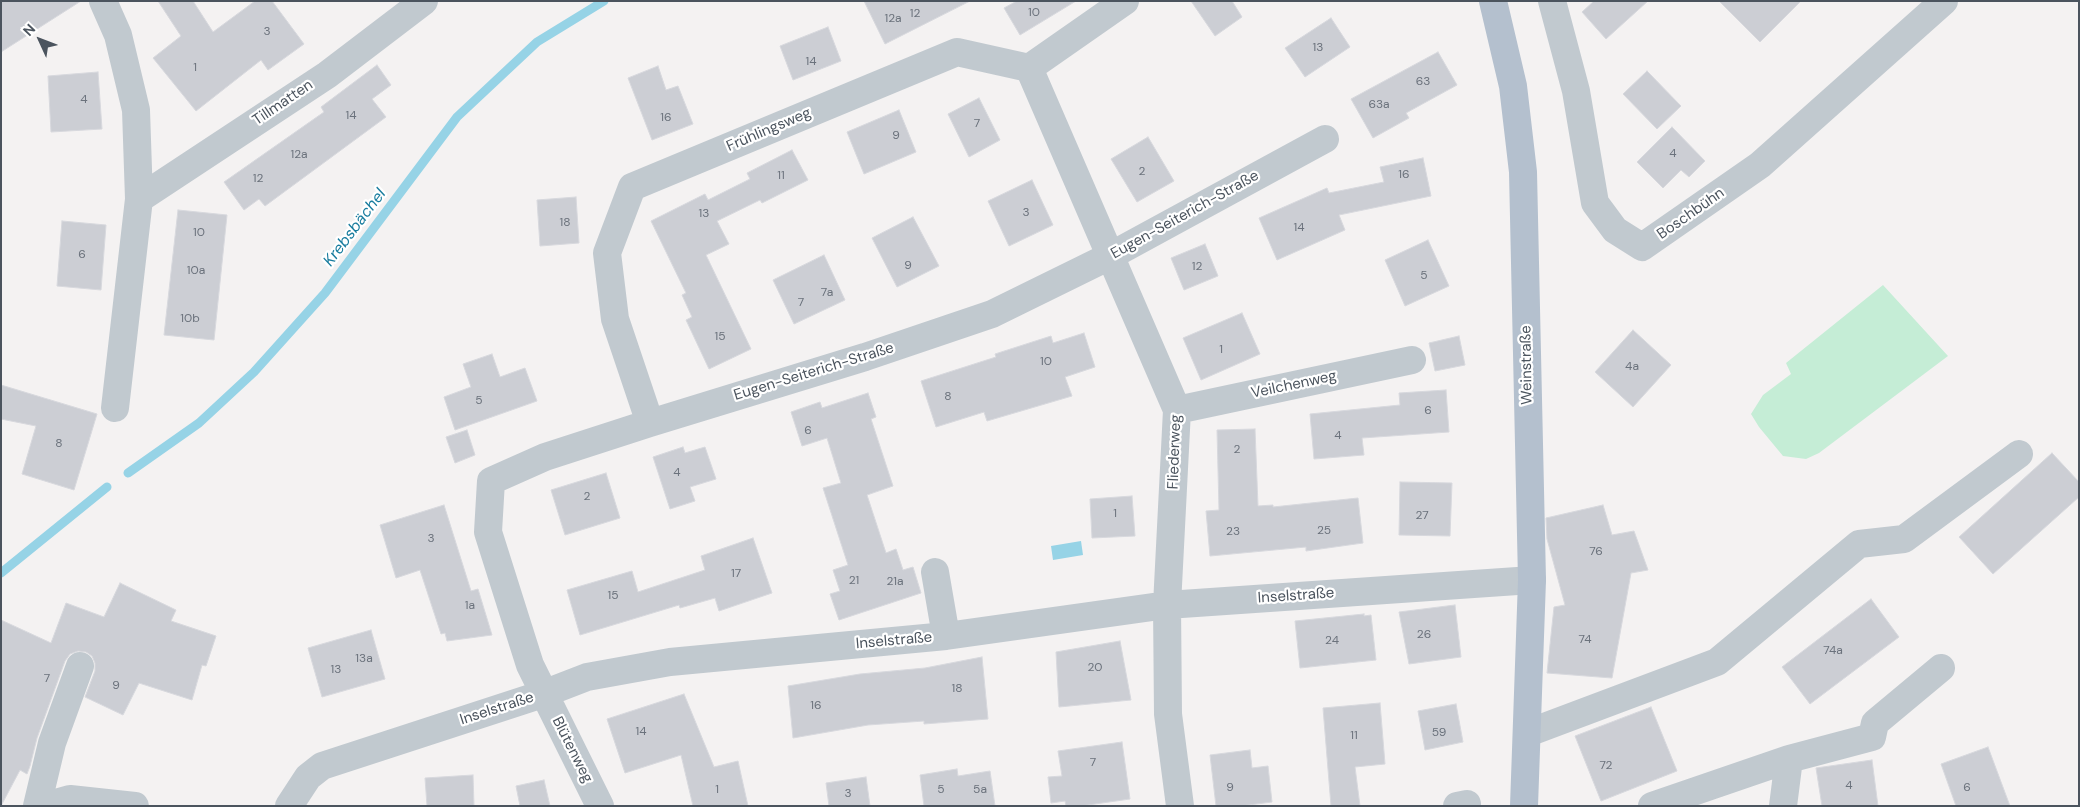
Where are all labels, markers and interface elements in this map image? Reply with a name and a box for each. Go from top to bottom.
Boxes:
house number: 10 [1028,6,1040,20]
house number: 12 [910,7,920,21]
house number: 12a [884,12,902,26]
north arrow [15,15,65,65]
text: N [19,20,39,40]
house number: 3 [263,25,271,39]
house number: 13 [1313,41,1323,55]
house number: 14 [805,55,817,69]
house number: 1 [193,61,197,75]
house number: 63 [1416,75,1430,89]
street label: Tillmatten [249,76,317,130]
house number: 4 [80,93,88,107]
house number: 63a [1368,98,1390,112]
street label: Frühlingsweg [724,104,814,156]
house number: 14 [345,109,357,123]
house number: 16 [660,111,672,125]
house number: 7 [974,117,980,131]
house number: 9 [892,129,900,143]
house number: 4 [1669,147,1677,161]
house number: 12a [290,148,308,162]
house number: 2 [1139,165,1145,179]
street label: Eugen-Seiterich-Straße [1108,167,1262,263]
house number: 16 [1398,168,1410,182]
house number: 11 [777,169,785,183]
house number: 12 [253,172,263,186]
street label: Boschbühn [1654,184,1728,244]
water label: Krebsbächel [320,185,390,271]
house number: 3 [1022,206,1030,220]
house number: 13 [699,207,709,221]
house number: 18 [559,216,571,230]
house number: 14 [1293,221,1305,235]
house number: 10 [193,226,205,240]
house number: 6 [78,248,86,262]
house number: 9 [904,259,912,273]
house number: 12 [1192,260,1202,274]
house number: 10a [187,264,205,278]
house number: 5 [1420,269,1428,283]
house number: 7a [821,286,833,300]
house number: 7 [798,296,804,310]
house number: 10b [180,312,200,326]
street label: Weinstraße [1517,325,1537,405]
house number: 15 [714,330,726,344]
street label: Eugen-Seiterich-Straße [732,339,896,405]
house number: 1 [1219,343,1223,357]
house number: 10 [1040,355,1052,369]
house number: 4a [1625,360,1639,374]
street label: Veilchenweg [1250,367,1338,403]
house number: 8 [944,390,952,404]
house number: 5 [475,394,483,408]
house number: 6 [1424,404,1432,418]
street label: Fliederweg [1165,414,1185,490]
house number: 6 [804,424,812,438]
house number: 4 [1334,429,1342,443]
house number: 8 [55,437,63,451]
house number: 2 [1234,443,1240,457]
house number: 4 [673,466,681,480]
house number: 2 [584,490,590,504]
house number: 1 [1113,507,1117,521]
house number: 27 [1415,509,1429,523]
house number: 25 [1317,524,1331,538]
house number: 23 [1226,525,1240,539]
house number: 3 [427,532,435,546]
house number: 76 [1589,545,1603,559]
house number: 17 [731,567,741,581]
house number: 21 [849,574,859,588]
house number: 21a [886,575,904,589]
street label: Inselstraße [1257,584,1335,608]
house number: 15 [607,589,619,603]
house number: 1a [465,599,475,613]
house number: 26 [1417,628,1431,642]
street label: Inselstraße [855,629,933,653]
house number: 74 [1579,633,1591,647]
house number: 24 [1325,634,1339,648]
house number: 74a [1823,644,1843,658]
house number: 13a [355,652,373,666]
house number: 20 [1088,661,1102,675]
house number: 13 [331,663,341,677]
house number: 7 [44,672,50,686]
house number: 9 [112,679,120,693]
house number: 18 [951,682,963,696]
street label: Inselstraße [458,689,536,729]
house number: 16 [810,699,822,713]
street label: Blütenweg [548,714,596,786]
house number: 14 [635,725,647,739]
house number: 59 [1432,726,1446,740]
house number: 11 [1350,729,1358,743]
house number: 7 [1090,756,1096,770]
house number: 72 [1599,759,1613,773]
house number: 4 [1845,779,1853,793]
house number: 9 [1226,781,1234,795]
house number: 6 [1963,781,1971,795]
house number: 1 [715,783,719,797]
house number: 5 [937,783,945,797]
house number: 5a [973,783,987,797]
house number: 3 [844,787,852,801]

